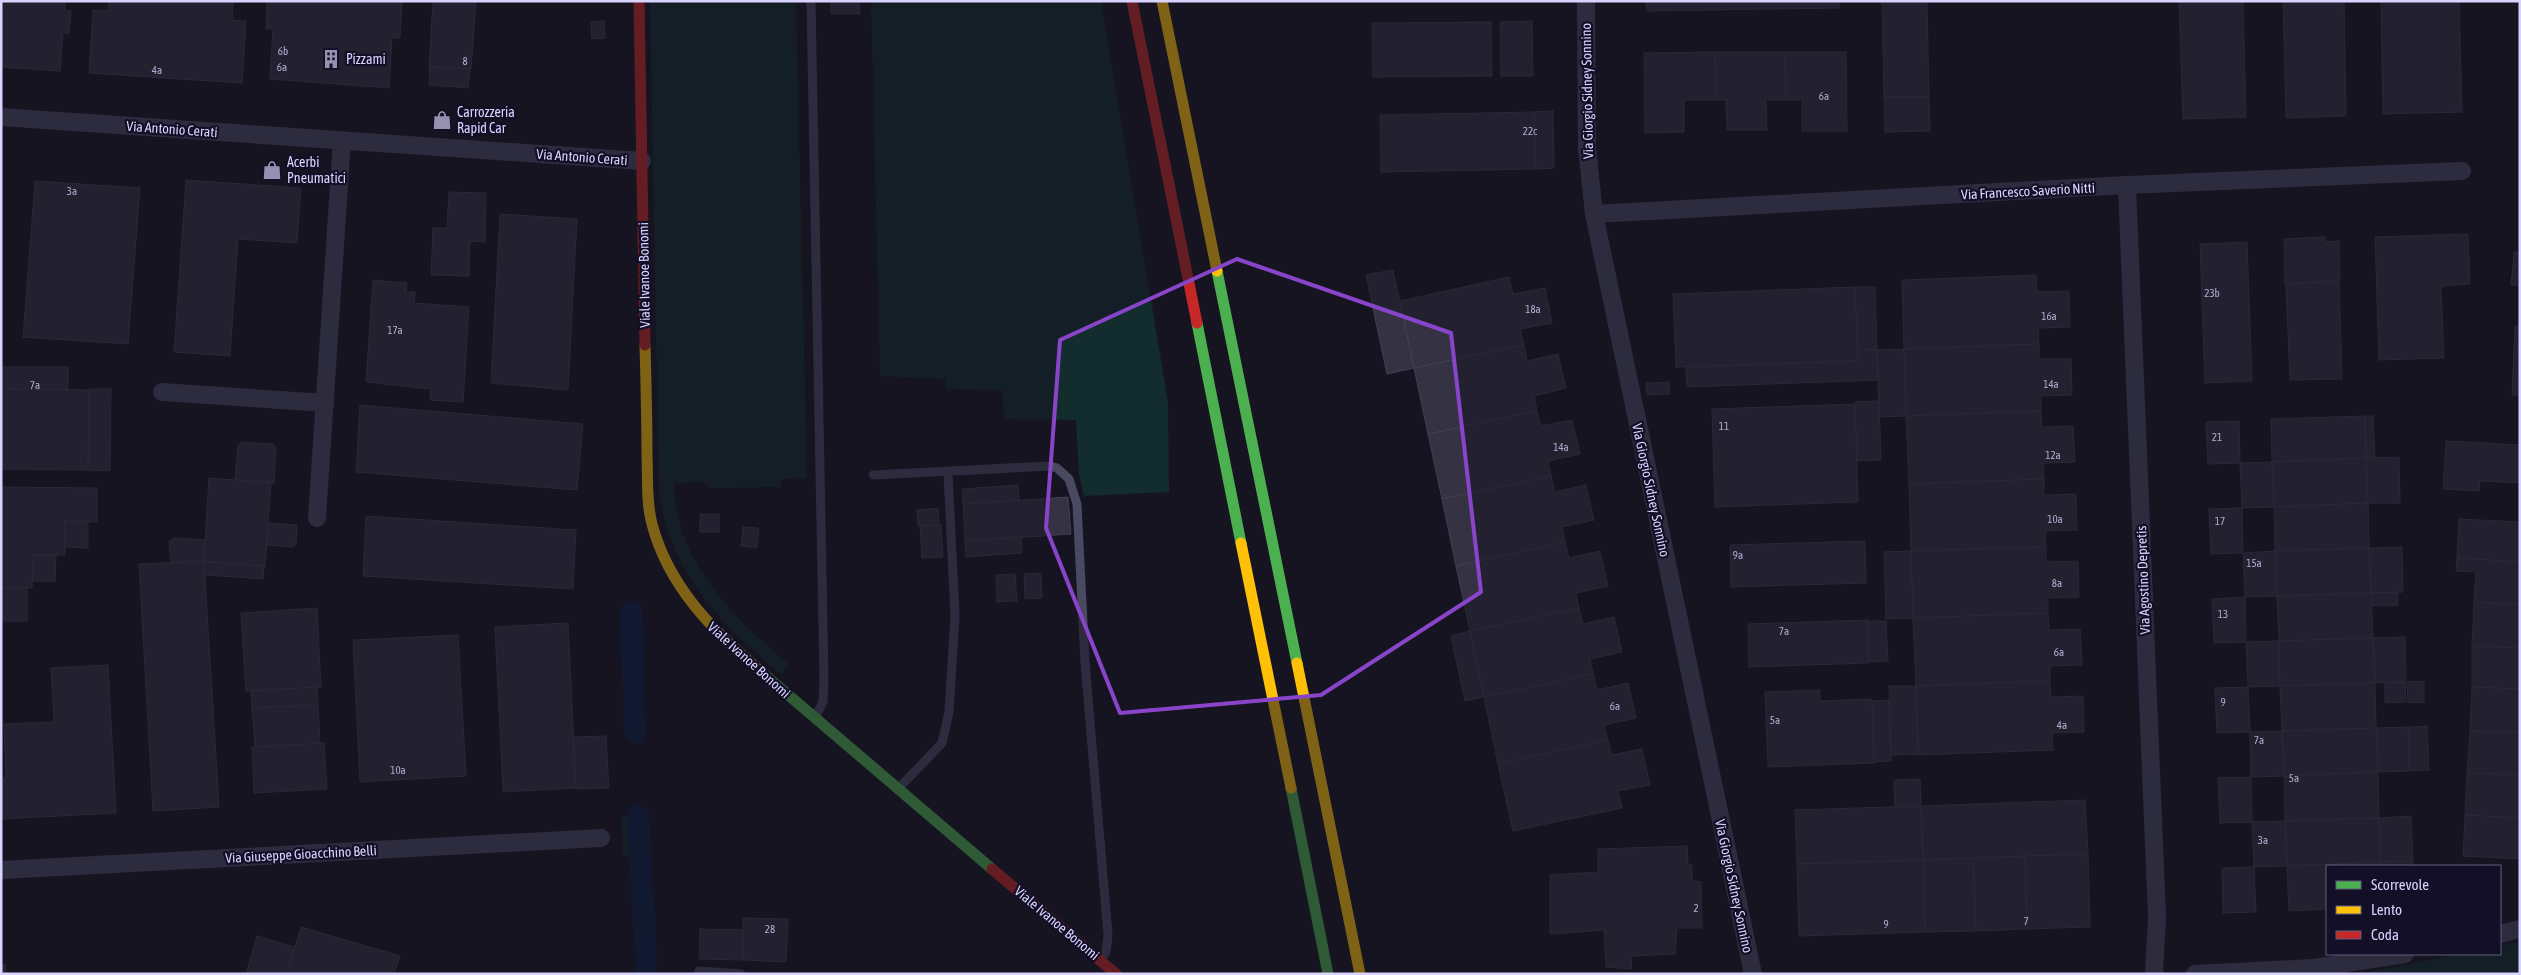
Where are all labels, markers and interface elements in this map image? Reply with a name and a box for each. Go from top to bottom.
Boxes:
street label: Via Giorgio Sidney Sonnino [1578,23,1596,159]
house number: 6b [278,45,288,57]
building icon: Pizzami [320,48,342,70]
place label: Pizzami [346,51,386,67]
house number: 8 [462,55,468,67]
house number: 6a [277,61,287,73]
house number: 4a [152,64,162,76]
house number: 6a [1819,90,1829,102]
place label: Carrozzeria Rapid Car [457,104,515,136]
shop icon: Carrozzeria Rapid Car [431,109,453,131]
street label: Via Antonio Cerati [126,118,218,140]
house number: 22c [1523,125,1538,137]
street label: Via Antonio Cerati [536,146,628,168]
place label: Acerbi Pneumatici [287,154,346,186]
shop icon: Acerbi Pneumatici [261,159,283,181]
street label: Via Francesco Saverio Nitti [1961,179,2095,203]
house number: 3a [67,185,77,197]
street label: Viale Ivanoe Bonomi [635,222,653,328]
house number: 23b [2204,287,2220,299]
house number: 18a [1525,303,1541,315]
house number: 16a [2041,310,2057,322]
house number: 17a [387,324,403,336]
house number: 14a [2043,378,2059,390]
house number: 7a [30,379,40,391]
house number: 11 [1719,420,1729,432]
street label: Via Giorgio Sidney Sonnino [1629,422,1673,558]
house number: 21 [2212,431,2222,443]
house number: 14a [1553,441,1569,453]
house number: 12a [2045,449,2061,461]
house number: 10a [2047,513,2063,525]
house number: 17 [2215,515,2225,527]
street label: Via Agostino Depretis [2133,525,2153,635]
house number: 9a [1733,549,1743,561]
house number: 15a [2246,557,2262,569]
house number: 8a [2052,577,2062,589]
house number: 13 [2218,608,2228,620]
street label: Viale Ivanoe Bonomi [704,619,794,701]
house number: 7a [1779,625,1789,637]
house number: 6a [2054,646,2064,658]
house number: 9 [2220,696,2226,708]
house number: 6a [1610,700,1620,712]
house number: 5a [1770,714,1780,726]
house number: 4a [2057,719,2067,731]
house number: 7a [2254,734,2264,746]
house number: 10a [390,764,406,776]
house number: 5a [2289,772,2299,784]
street label: Via Giorgio Sidney Sonnino [1712,818,1756,954]
house number: 3a [2258,834,2268,846]
street label: Via Giuseppe Gioacchino Belli [225,842,377,866]
legend [2326,865,2501,955]
text: Scorrevole [2371,876,2429,893]
street label: Viale Ivanoe Bonomi [1011,883,1103,963]
text: Lento [2371,901,2402,918]
house number: 2 [1693,902,1699,914]
house number: 7 [2023,915,2029,927]
house number: 9 [1883,918,1889,930]
house number: 28 [765,923,775,935]
text: Coda [2371,926,2399,943]

